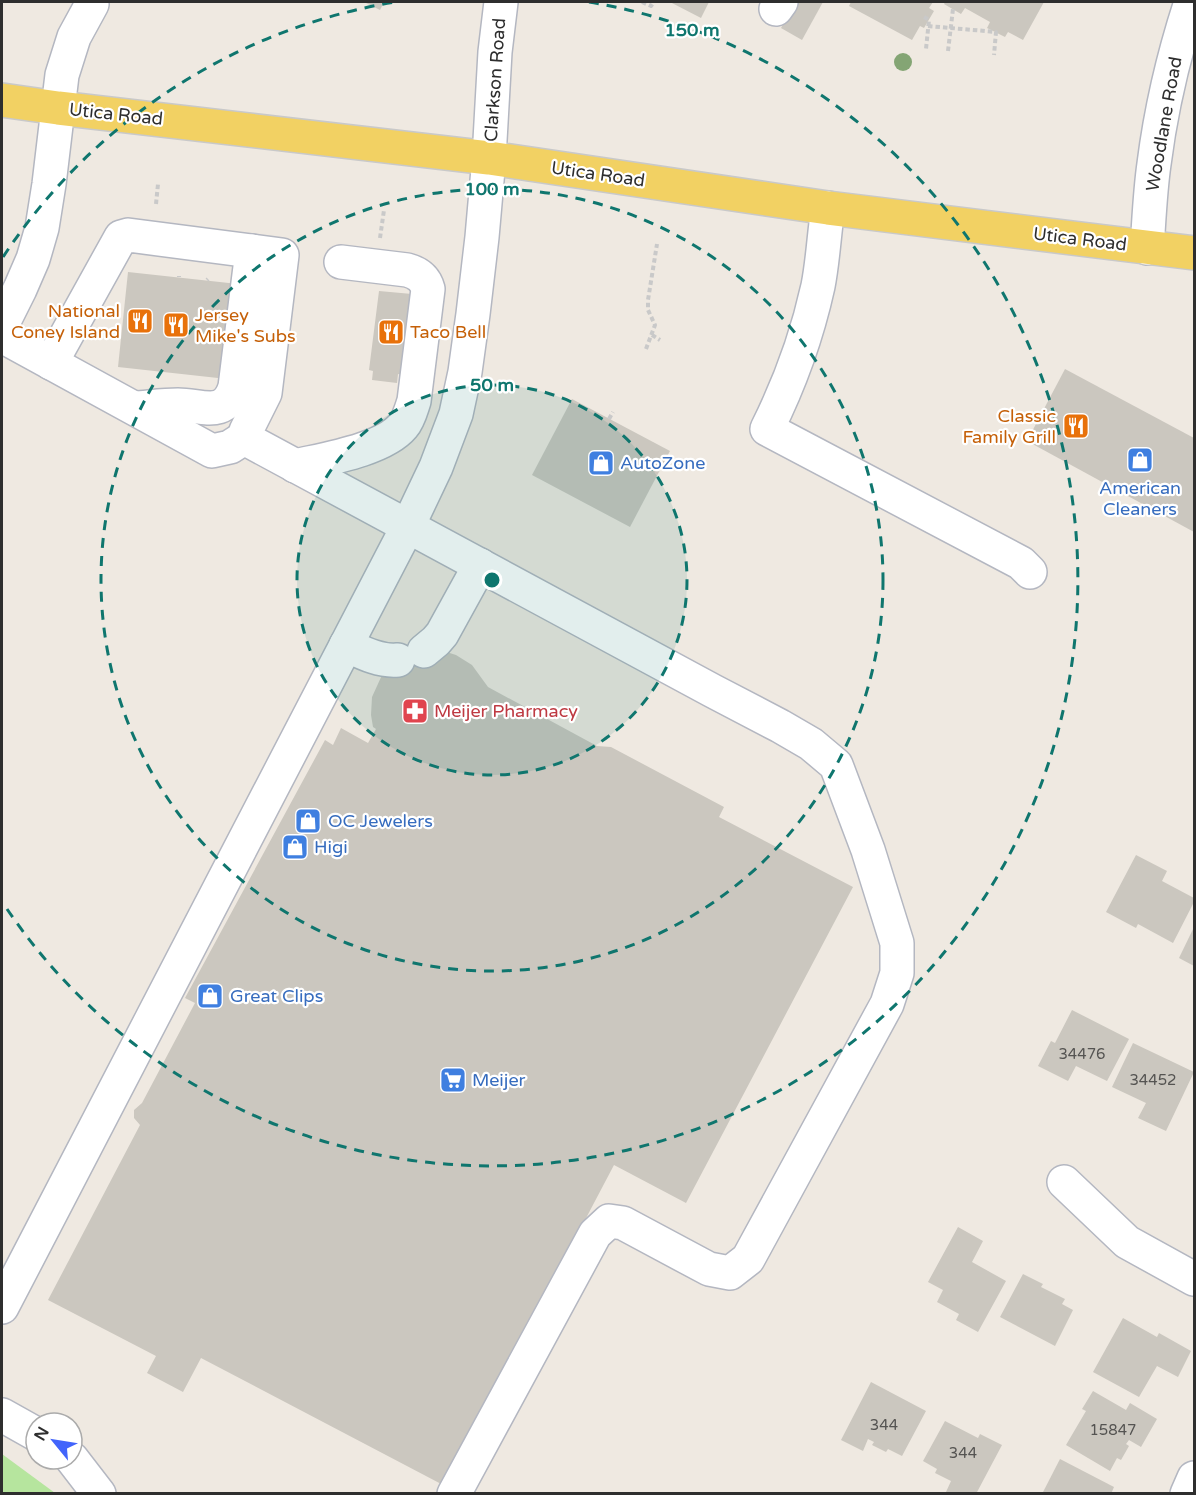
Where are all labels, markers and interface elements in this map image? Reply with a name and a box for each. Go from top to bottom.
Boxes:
street label: Clarkson Road [480,17,510,143]
text: 150 m [664,19,720,41]
street label: Woodlane Road [1141,55,1187,193]
street label: Utica Road [68,98,164,130]
street label: Utica Road [550,157,646,191]
text: 100 m [464,178,520,200]
street label: Utica Road [1032,222,1128,256]
place label: National Coney Island [11,300,120,343]
place label: Jersey Mike's Subs [195,304,296,347]
restaurant icon: National Coney Island [125,306,155,336]
restaurant icon: Jersey Mike's Subs [161,310,191,340]
restaurant icon: Taco Bell [376,317,406,347]
place label: Taco Bell [410,321,486,343]
text: 50 m [470,374,514,396]
place label: Classic Family Grill [963,405,1056,448]
restaurant icon: Classic Family Grill [1061,411,1091,441]
shop icon: American Cleaners [1125,445,1155,475]
shop icon: AutoZone [586,448,616,478]
place label: AutoZone [620,452,705,474]
place label: American Cleaners [1099,477,1181,520]
centre of rings [482,570,502,590]
pharmacy icon: Meijer Pharmacy [400,696,430,726]
place label: Meijer Pharmacy [434,700,578,722]
shop icon: OC Jewelers [293,806,323,836]
place label: OC Jewelers [328,810,433,832]
shop icon: Higi [280,832,310,862]
place label: Higi [314,836,348,858]
shop icon: Great Clips [195,981,225,1011]
place label: Great Clips [230,985,323,1007]
house number: 34476 [1058,1045,1106,1063]
supermarket icon: Meijer [438,1065,468,1095]
place label: Meijer [472,1069,526,1091]
house number: 34452 [1129,1071,1177,1089]
north arrow [24,1411,84,1471]
house number: 344 [870,1416,898,1434]
house number: 15847 [1089,1421,1137,1439]
text: N [30,1423,54,1445]
house number: 344 [949,1444,977,1462]

